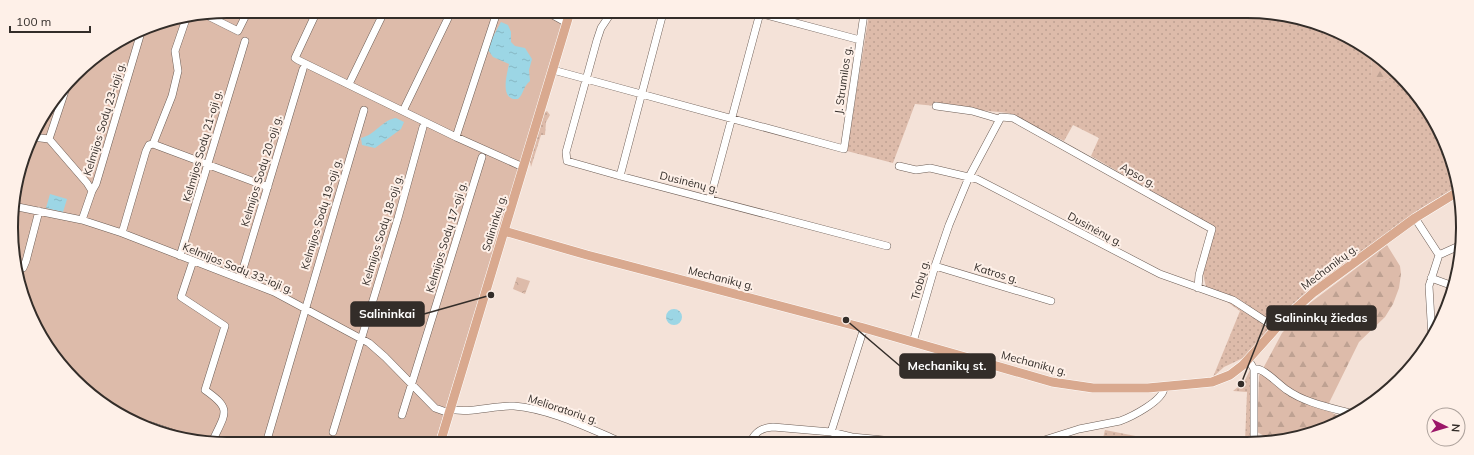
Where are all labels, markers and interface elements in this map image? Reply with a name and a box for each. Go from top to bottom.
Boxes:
scale bar [10,8,90,34]
text: 100 m [16,14,51,29]
street label: J. Strumilos g. [831,45,855,115]
street label: Kelmijos Sodų 23-ioji g. [80,61,128,177]
street label: Kelmijos Sodų 21-oji g. [179,89,225,203]
street label: Kelmijos Sodų 20-oji g. [237,114,285,228]
street label: Kelmijos Sodų 19-oji g. [297,157,345,271]
street label: Apso g. [1118,160,1158,190]
street label: Dusinėnų g. [658,168,720,196]
street label: Kelmijos Sodų 18-oji g. [358,173,406,287]
street label: Kelmijos Sodų 17-oji g. [422,180,470,294]
street label: Salininkų g. [479,193,509,253]
street label: Dusinėnų g. [1065,209,1125,249]
street label: Kelmijos Sodų 33-ioji g. [181,239,295,297]
street label: Mechanikų g. [1298,241,1360,293]
street label: Trobų g. [908,258,932,302]
street label: Katros g. [972,260,1020,286]
street label: Mechanikų g. [687,263,755,293]
callout: Salininkai [351,302,424,326]
text: Salininkai [359,306,415,321]
callout: Salininkų žiedas [1267,306,1376,330]
text: Salininkų žiedas [1274,310,1368,325]
street label: Mechanikų g. [1000,348,1068,378]
callout: Mechanikų st. [900,354,995,378]
text: Mechanikų st. [908,358,986,373]
street label: Melioratorių g. [526,391,600,427]
north arrow [1426,407,1466,447]
text: N [1449,423,1463,433]

